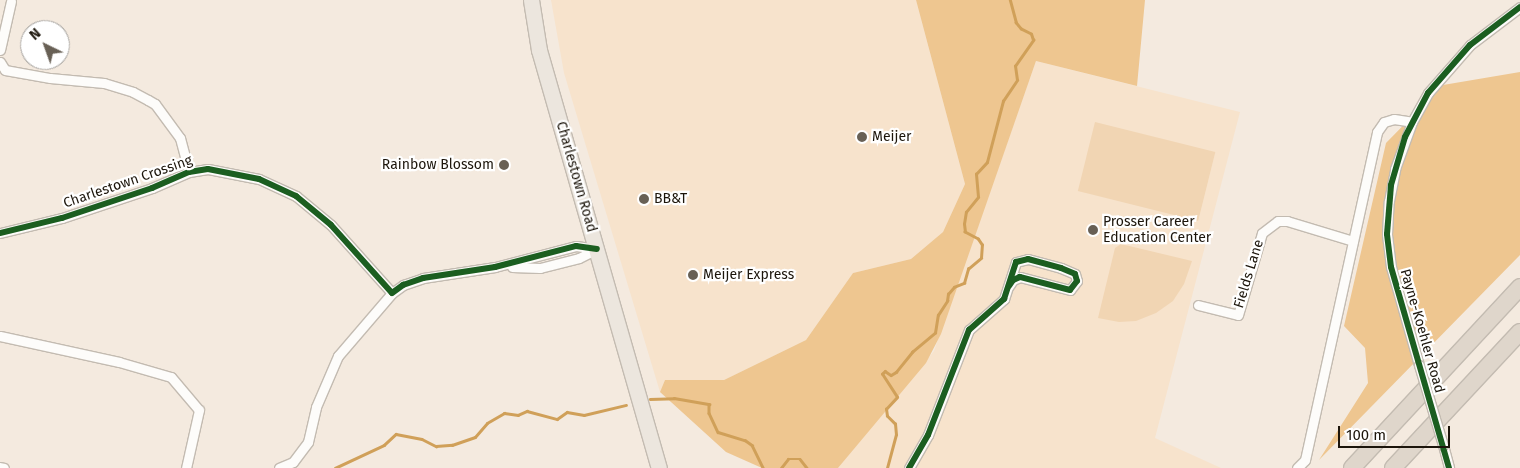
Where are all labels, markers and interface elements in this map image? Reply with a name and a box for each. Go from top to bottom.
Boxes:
north arrow [20,20,70,70]
text: N [26,25,44,44]
street label: Charlestown Road [552,120,600,234]
place label: Meijer [872,129,911,145]
marker: Meijer [856,131,868,143]
street label: Charlestown Crossing [61,152,195,212]
place label: Rainbow Blossom [382,157,494,173]
marker: Rainbow Blossom [498,159,510,171]
place label: BB&T [654,191,687,207]
marker: BB&T [638,193,650,205]
place label: Prosser Career Education Center [1103,214,1211,246]
marker: Prosser Career Education Center [1087,224,1099,236]
street label: Fields Lane [1231,238,1267,310]
place label: Meijer Express [703,267,794,283]
street label: Payne-Koehler Road [1396,267,1448,395]
marker: Meijer Express [687,269,699,281]
scale bar [1340,416,1452,448]
text: 100 m [1346,426,1386,444]

